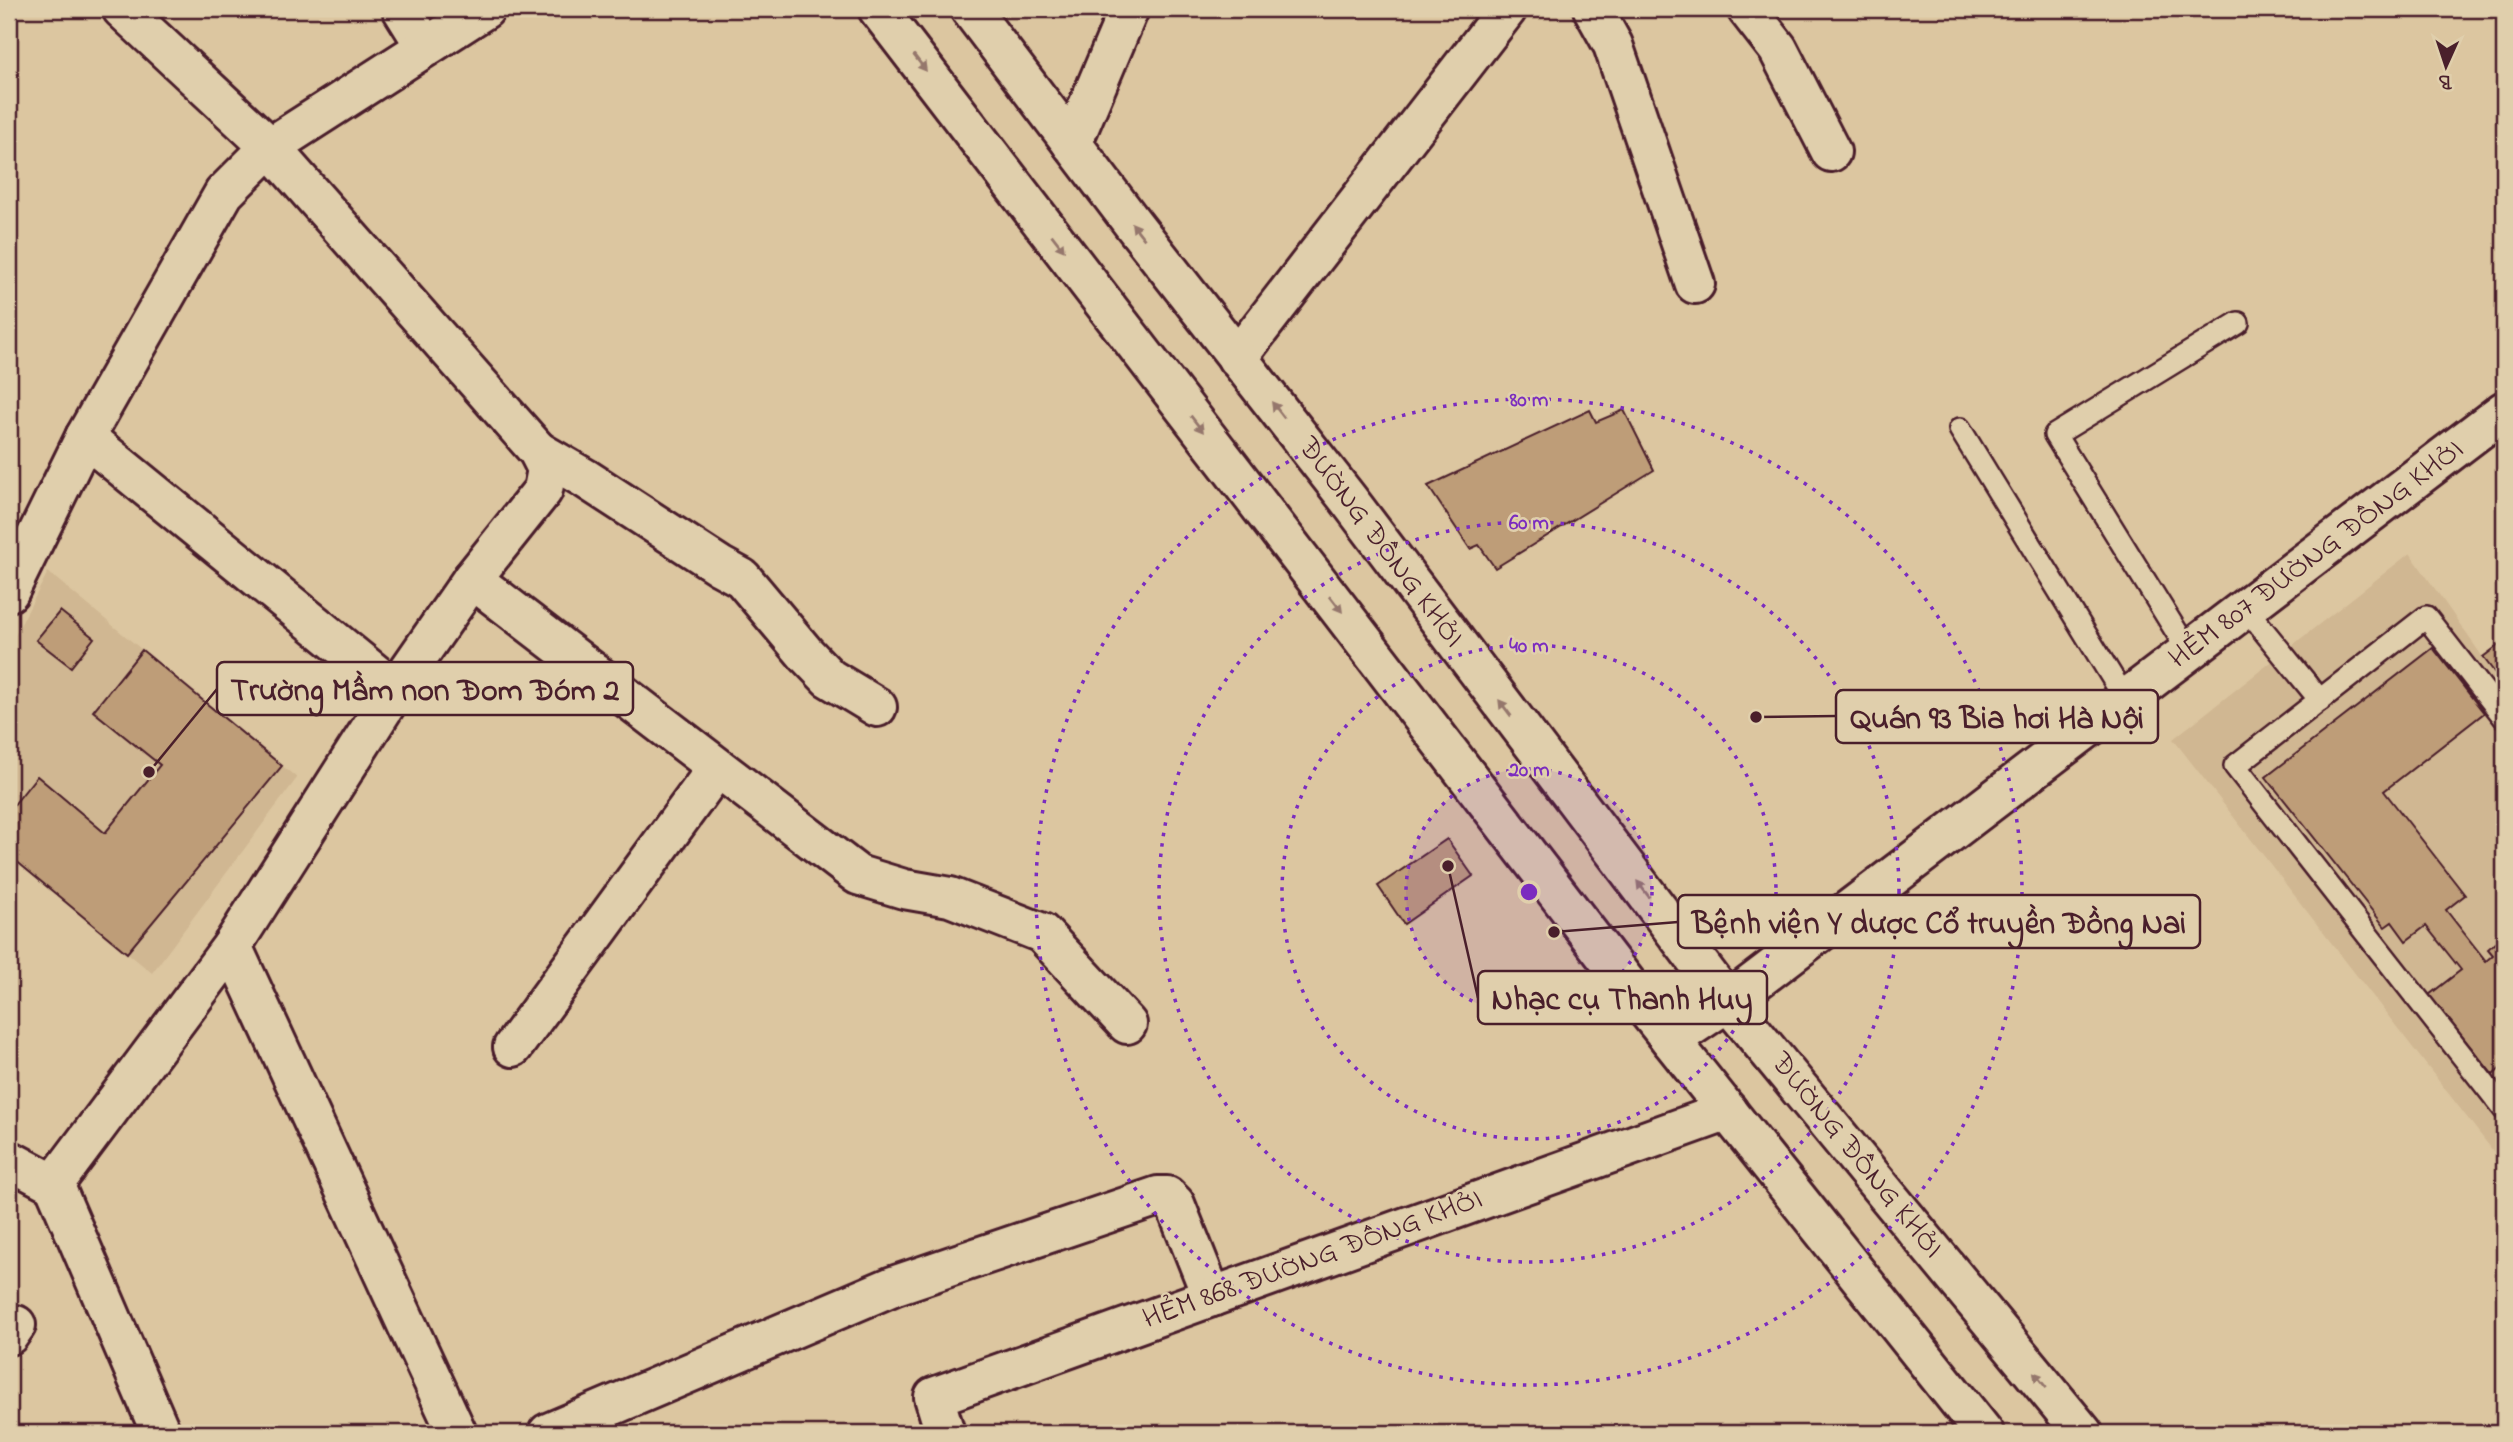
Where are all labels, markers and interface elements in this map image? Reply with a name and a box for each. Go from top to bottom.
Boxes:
north arrow [2412,32,2482,102]
one-way arrow [912,54,926,72]
text: B [2438,67,2453,94]
one-way arrow [1131,222,1146,240]
one-way arrow [1051,234,1066,252]
text: 80 m [1509,386,1548,416]
one-way arrow [1272,401,1286,419]
one-way arrow [1189,414,1204,432]
street label: ĐƯỜNG ĐỒNG KHỞI [1285,427,1474,658]
street label: HẺM 807 ĐƯỜNG ĐỒNG KHỞI [2160,429,2474,681]
text: 60 m [1509,509,1549,539]
one-way arrow [1328,595,1342,613]
text: 40 m [1509,632,1549,662]
callout: Trường Mầm non Đom Đóm 2 [217,662,633,715]
text: Trường Mầm non Đom Đóm 2 [231,669,620,717]
callout: Quán 93 Bia hơi Hà Nội [1836,690,2158,743]
text: Quán 93 Bia hơi Hà Nội [1850,697,2144,744]
one-way arrow [1498,699,1513,717]
text: 20 m [1507,756,1550,786]
centre of rings [1517,880,1541,904]
one-way arrow [1636,880,1650,898]
callout: Bệnh viện Y dược Cổ truyền Đồng Nai [1678,895,2200,948]
text: Bệnh viện Y dược Cổ truyền Đồng Nai [1690,902,2186,950]
callout: Nhạc cụ Thanh Huy [1478,971,1767,1024]
text: Nhạc cụ Thanh Huy [1491,978,1753,1026]
street label: ĐƯỜNG ĐỒNG KHỞI [1758,1043,1953,1269]
street label: HẺM 868 ĐƯỜNG ĐỒNG KHỞI [1137,1178,1489,1342]
one-way arrow [2033,1372,2048,1389]

